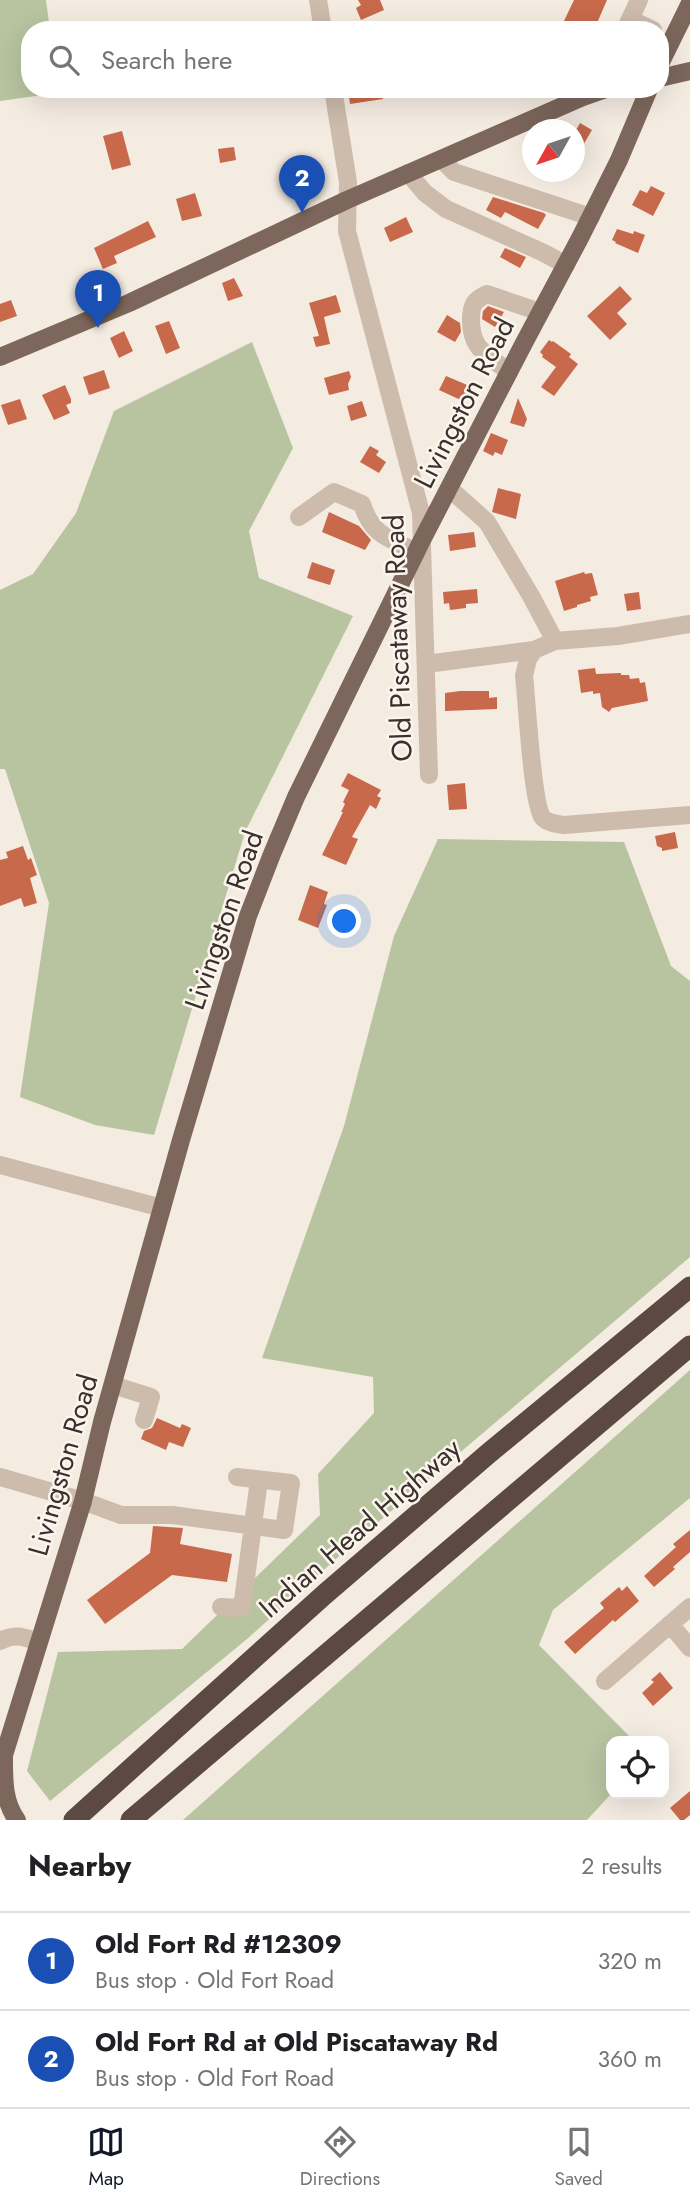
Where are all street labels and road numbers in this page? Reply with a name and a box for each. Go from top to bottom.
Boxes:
street label: Livingston Road [403,310,525,496]
street label: Old Piscataway Road [373,514,423,762]
street label: Livingston Road [174,825,274,1015]
street label: Livingston Road [18,1370,108,1560]
street label: Indian Head Highway [250,1428,471,1627]

